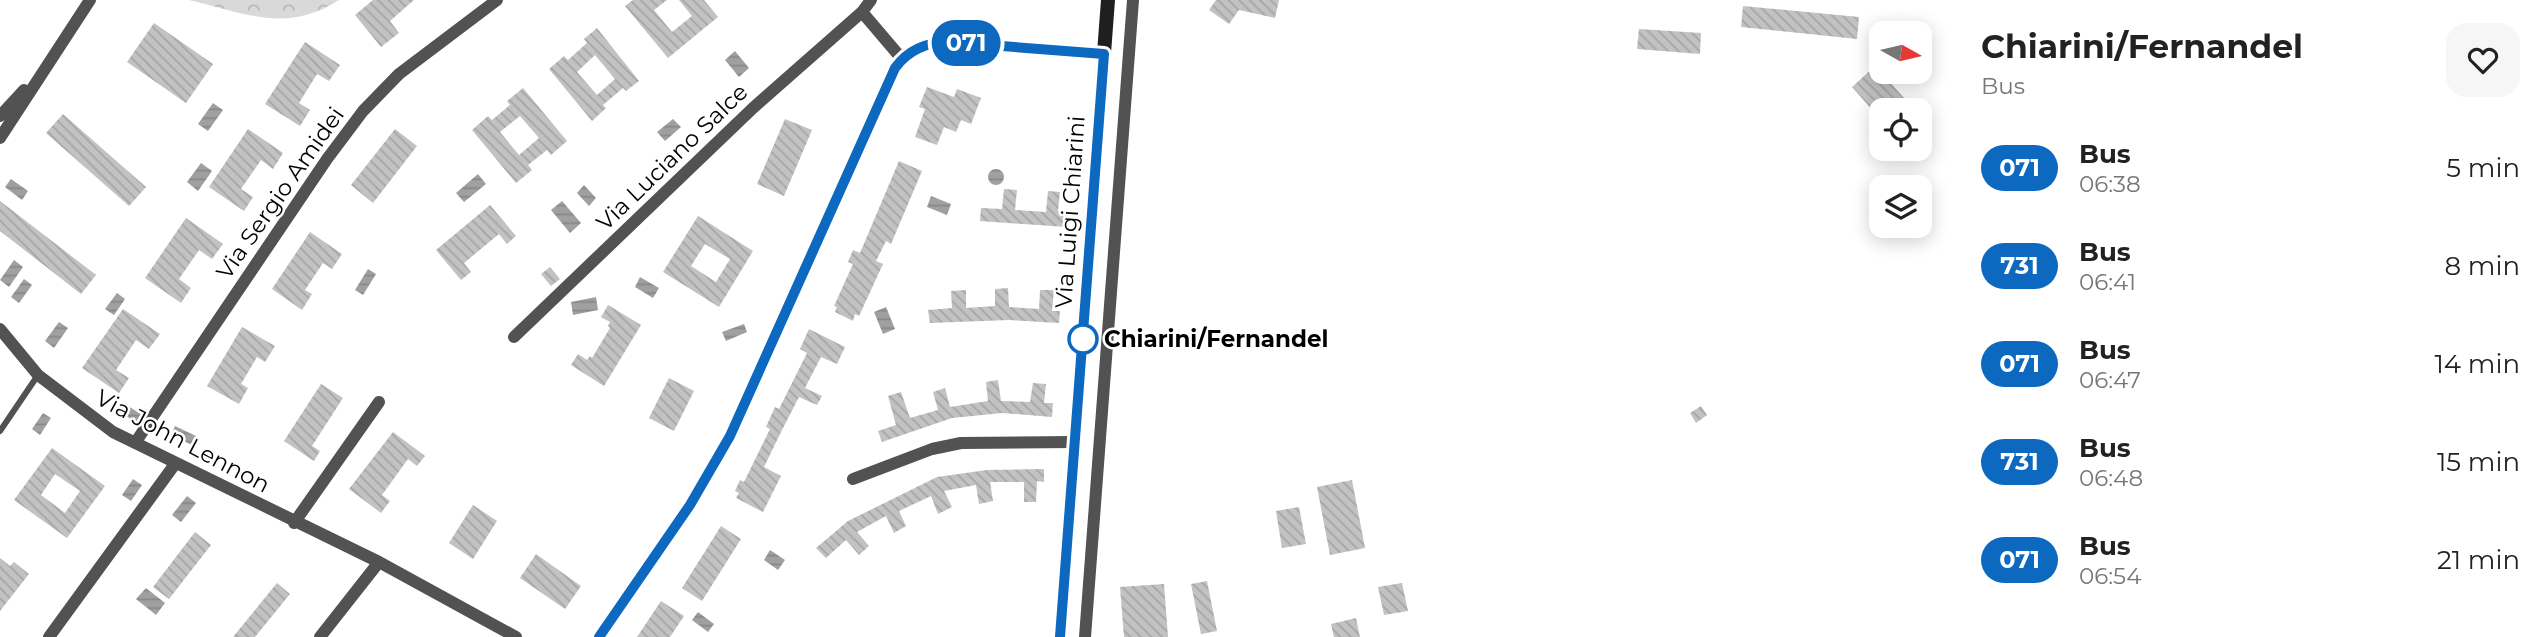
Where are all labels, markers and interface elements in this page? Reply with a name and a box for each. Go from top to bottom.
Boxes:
line badge: 071 [926,20,1006,66]
north arrow [1869,21,1932,84]
map controls [1869,21,1932,238]
button: heart [2446,23,2520,97]
text: Chiarini/Fernandel [1981,26,2303,66]
text: 071 [946,28,986,57]
text: Bus [1981,72,2025,100]
street label: Via Luciano Salce [591,78,753,236]
button: locate [1869,98,1932,161]
street label: Via Sergio Amidei [210,102,350,284]
street label: Via Luigi Chiarini [1049,115,1091,309]
text: Bus [2079,138,2131,170]
text: 5 min [2446,152,2520,184]
text: 071 [1999,153,2040,182]
text: 06:38 [2079,170,2141,198]
button: layers [1869,175,1932,238]
text: Bus [2079,236,2131,268]
text: 8 min [2444,250,2520,282]
text: 731 [2000,251,2039,280]
text: 06:41 [2079,268,2136,296]
marker: Chiarini/Fernandel [1068,324,1098,354]
place label: Chiarini/Fernandel [1104,325,1328,353]
text: Bus [2079,334,2131,366]
text: 14 min [2434,348,2520,380]
text: 071 [1999,349,2040,378]
text: 06:47 [2079,366,2141,394]
street label: Via John Lennon [91,383,275,499]
text: Bus [2079,432,2131,464]
text: 15 min [2437,446,2520,478]
text: 731 [2000,447,2039,476]
text: 06:48 [2079,464,2143,492]
text: Bus [2079,530,2131,562]
text: 21 min [2437,544,2520,576]
text: 071 [1999,545,2040,574]
text: 06:54 [2079,562,2141,590]

